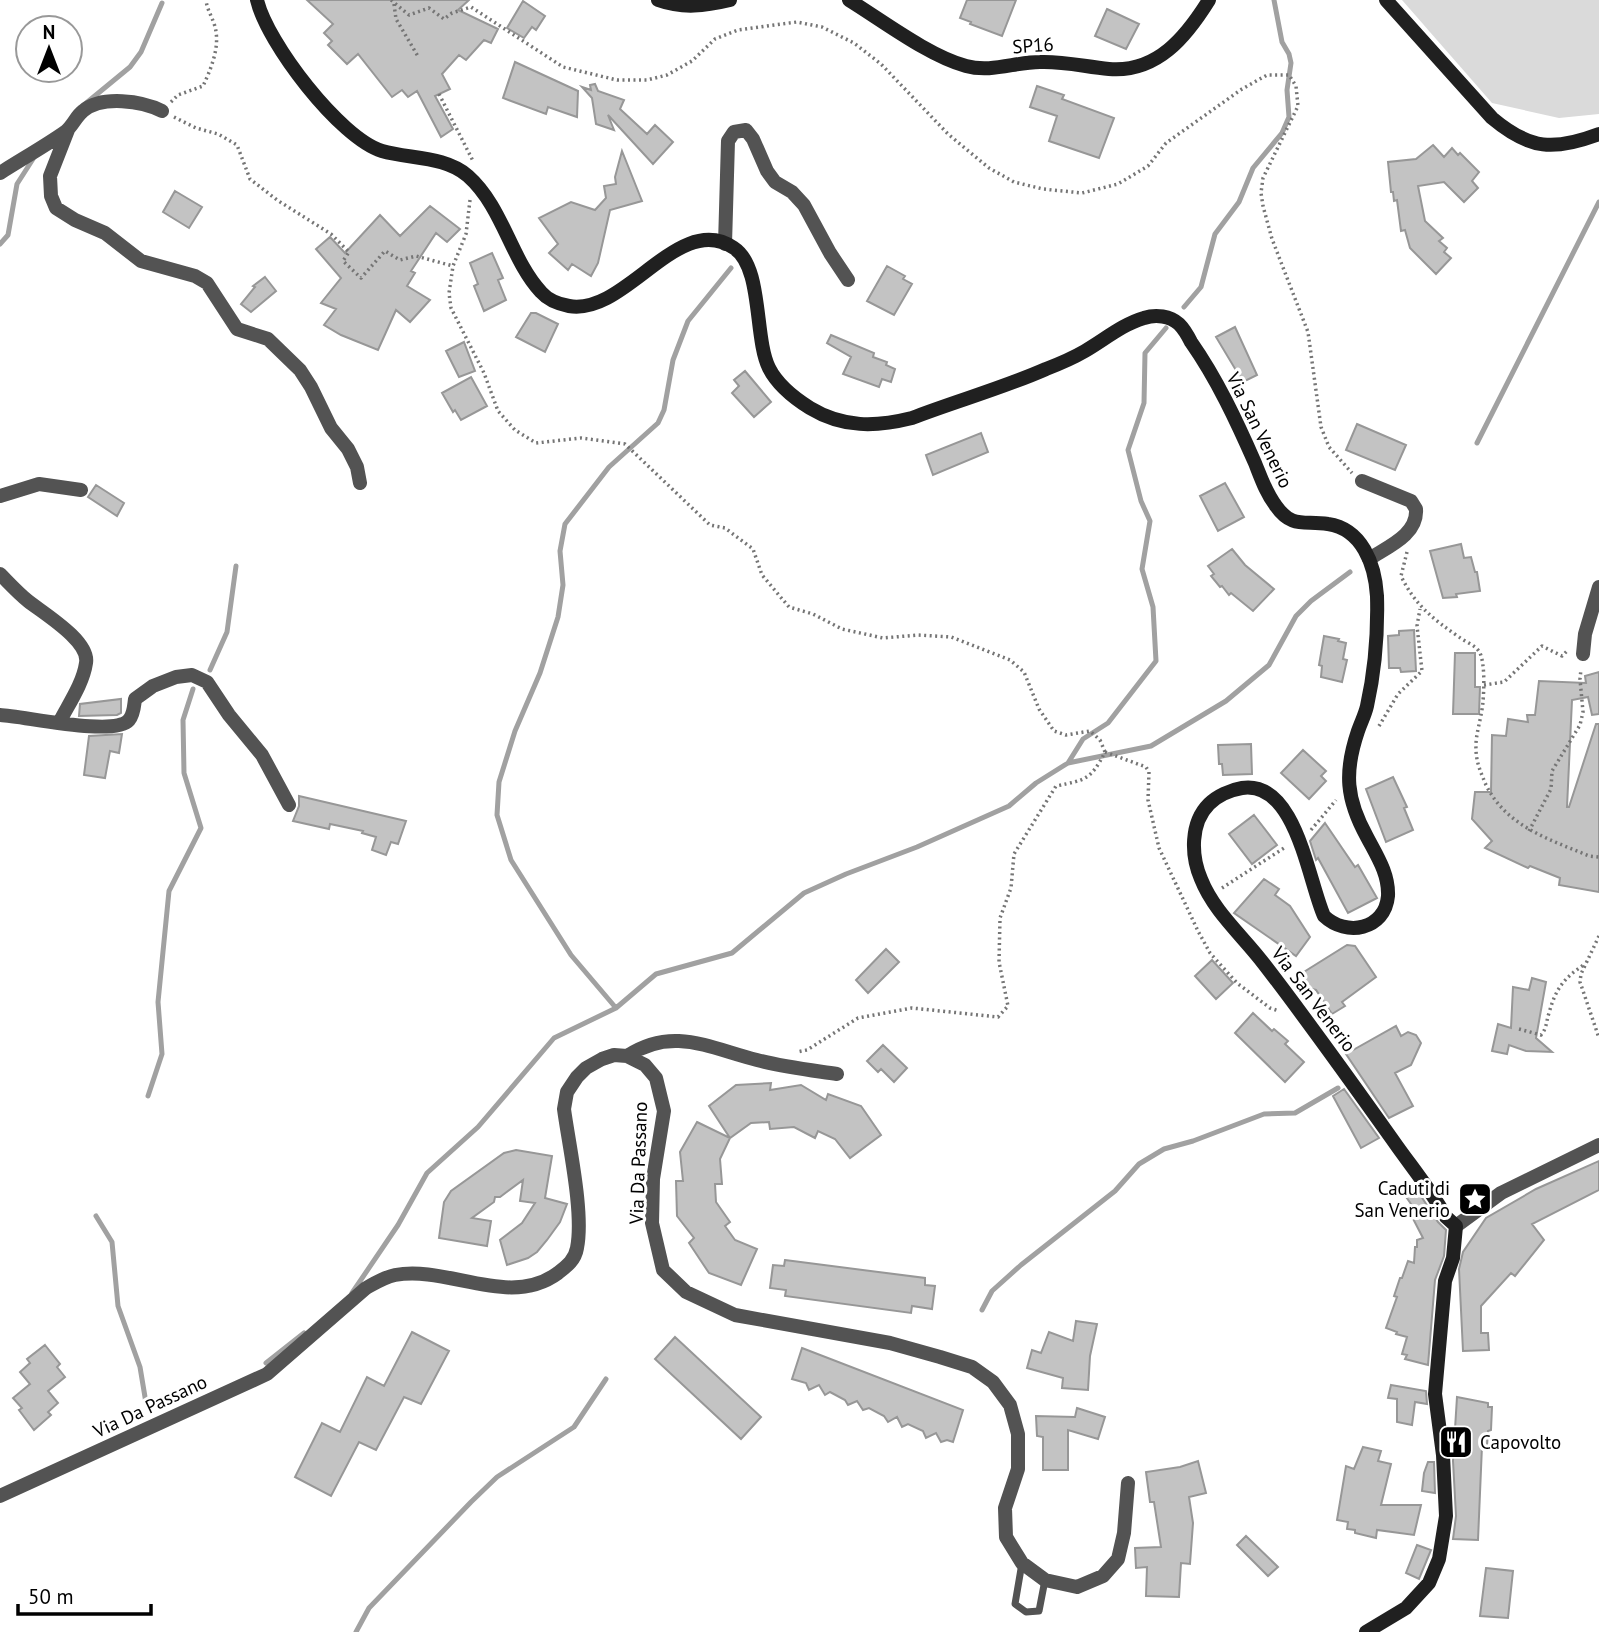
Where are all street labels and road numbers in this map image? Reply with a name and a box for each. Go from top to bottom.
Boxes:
street label: SP16 [1012,32,1054,58]
street label: Via San Venerio [1221,367,1298,492]
street label: Via San Venerio [1266,941,1361,1057]
street label: Via Da Passano [624,1101,652,1226]
street label: Via Da Passano [88,1369,211,1443]

